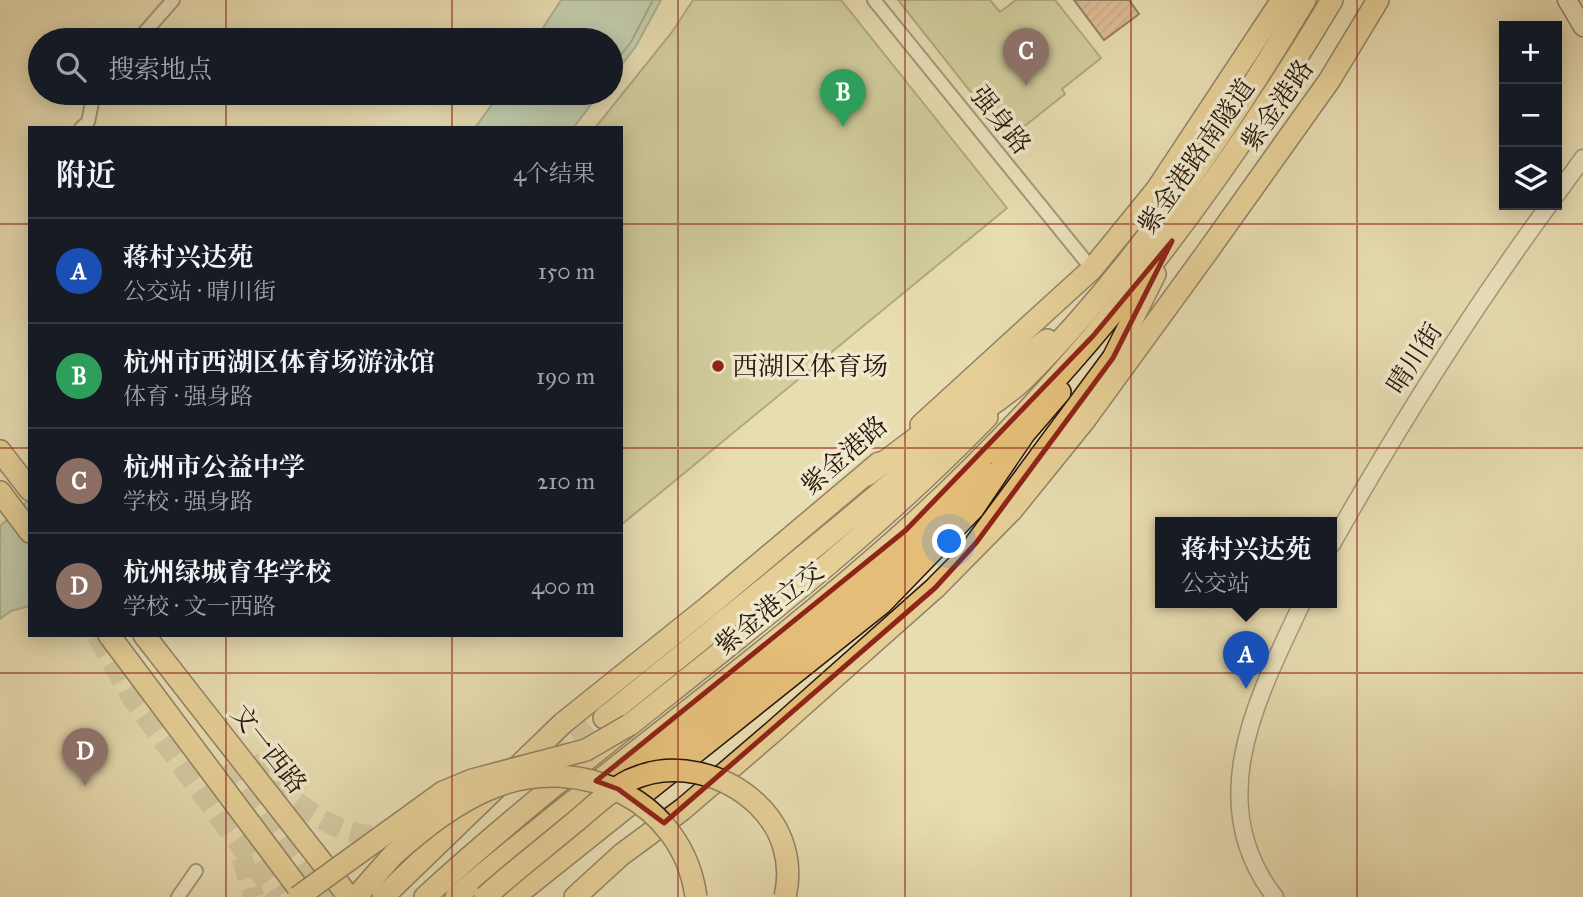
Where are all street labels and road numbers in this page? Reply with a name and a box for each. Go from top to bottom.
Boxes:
street label: 紫金港路 [1234,53,1320,157]
street label: 紫金港路南隧道 [1131,72,1261,240]
street label: 强身路 [964,80,1038,160]
street label: 晴川街 [1379,317,1449,399]
street label: 紫金港路 [794,409,894,501]
street label: 紫金港立交 [708,555,830,661]
street label: 文一西路 [224,698,314,800]

